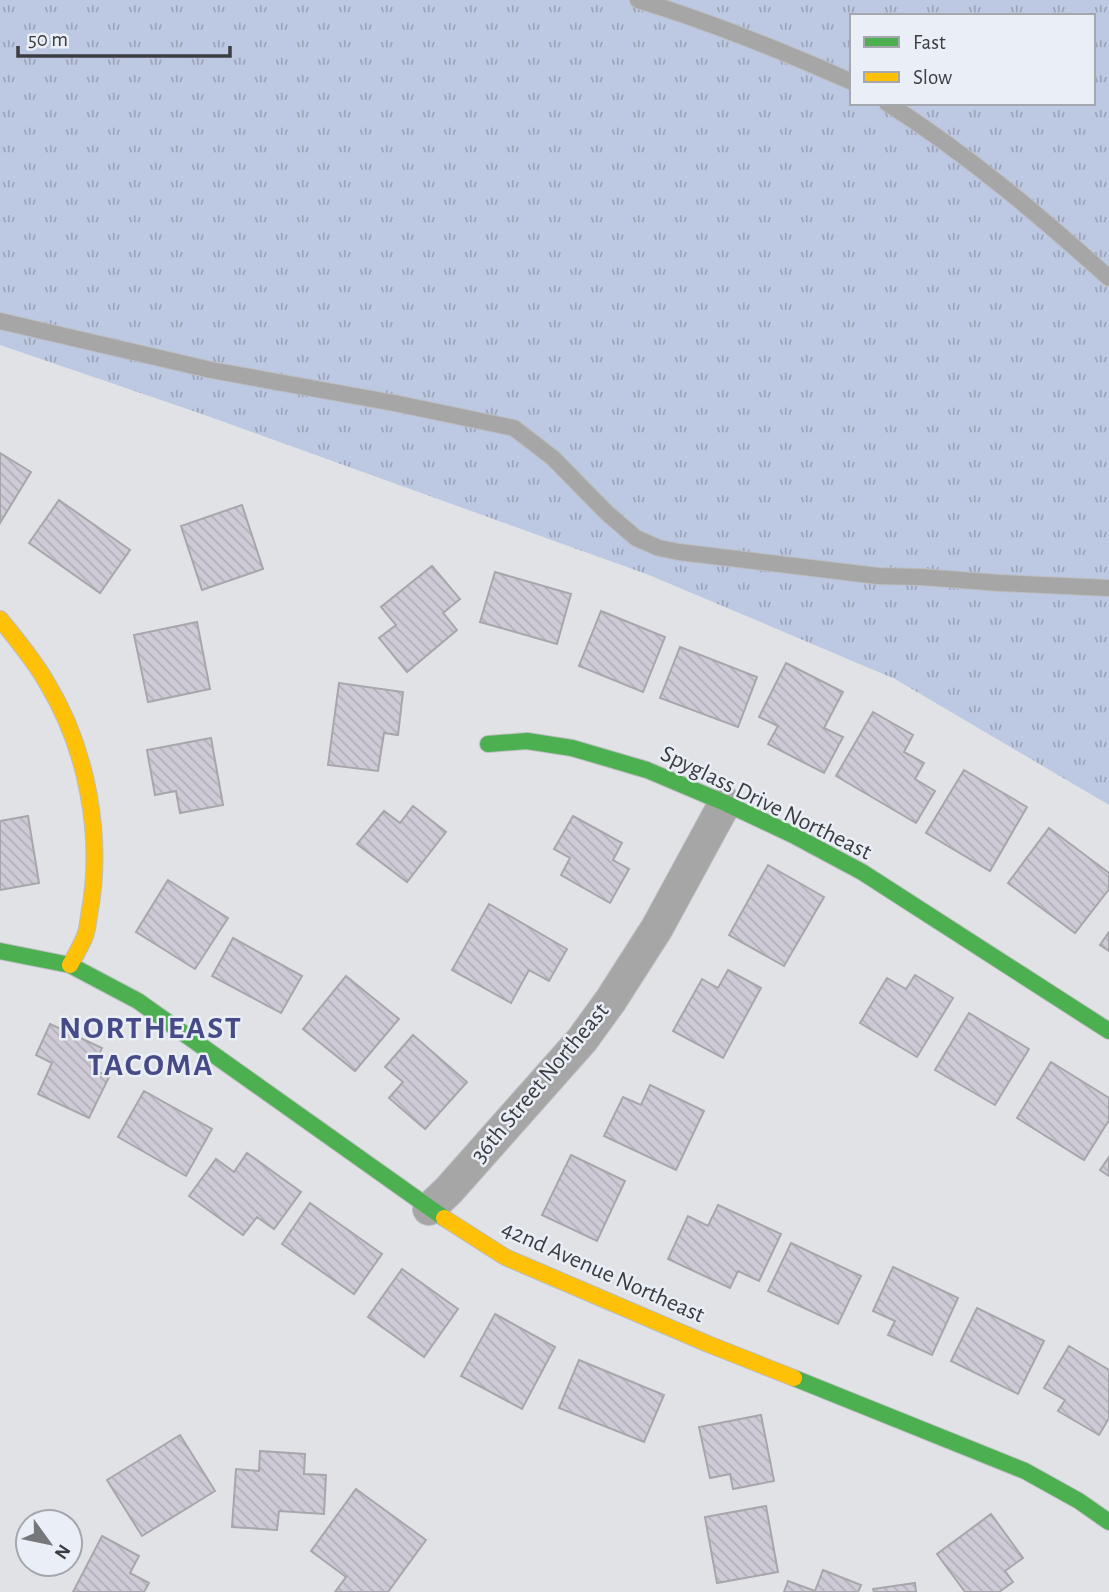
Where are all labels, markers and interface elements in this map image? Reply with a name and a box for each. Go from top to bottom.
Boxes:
scale bar [18,14,229,58]
legend [850,14,1095,105]
text: 50 m [28,29,68,50]
text: Fast [913,32,946,53]
text: Slow [913,67,952,88]
street label: Spyglass Drive Northeast [657,742,875,865]
street label: 36th Street Northeast [467,999,614,1167]
district label: NORTHEAST TACOMA [59,1012,243,1081]
street label: 42nd Avenue Northeast [498,1216,708,1328]
north arrow [14,1508,84,1578]
text: N [50,1541,74,1562]

